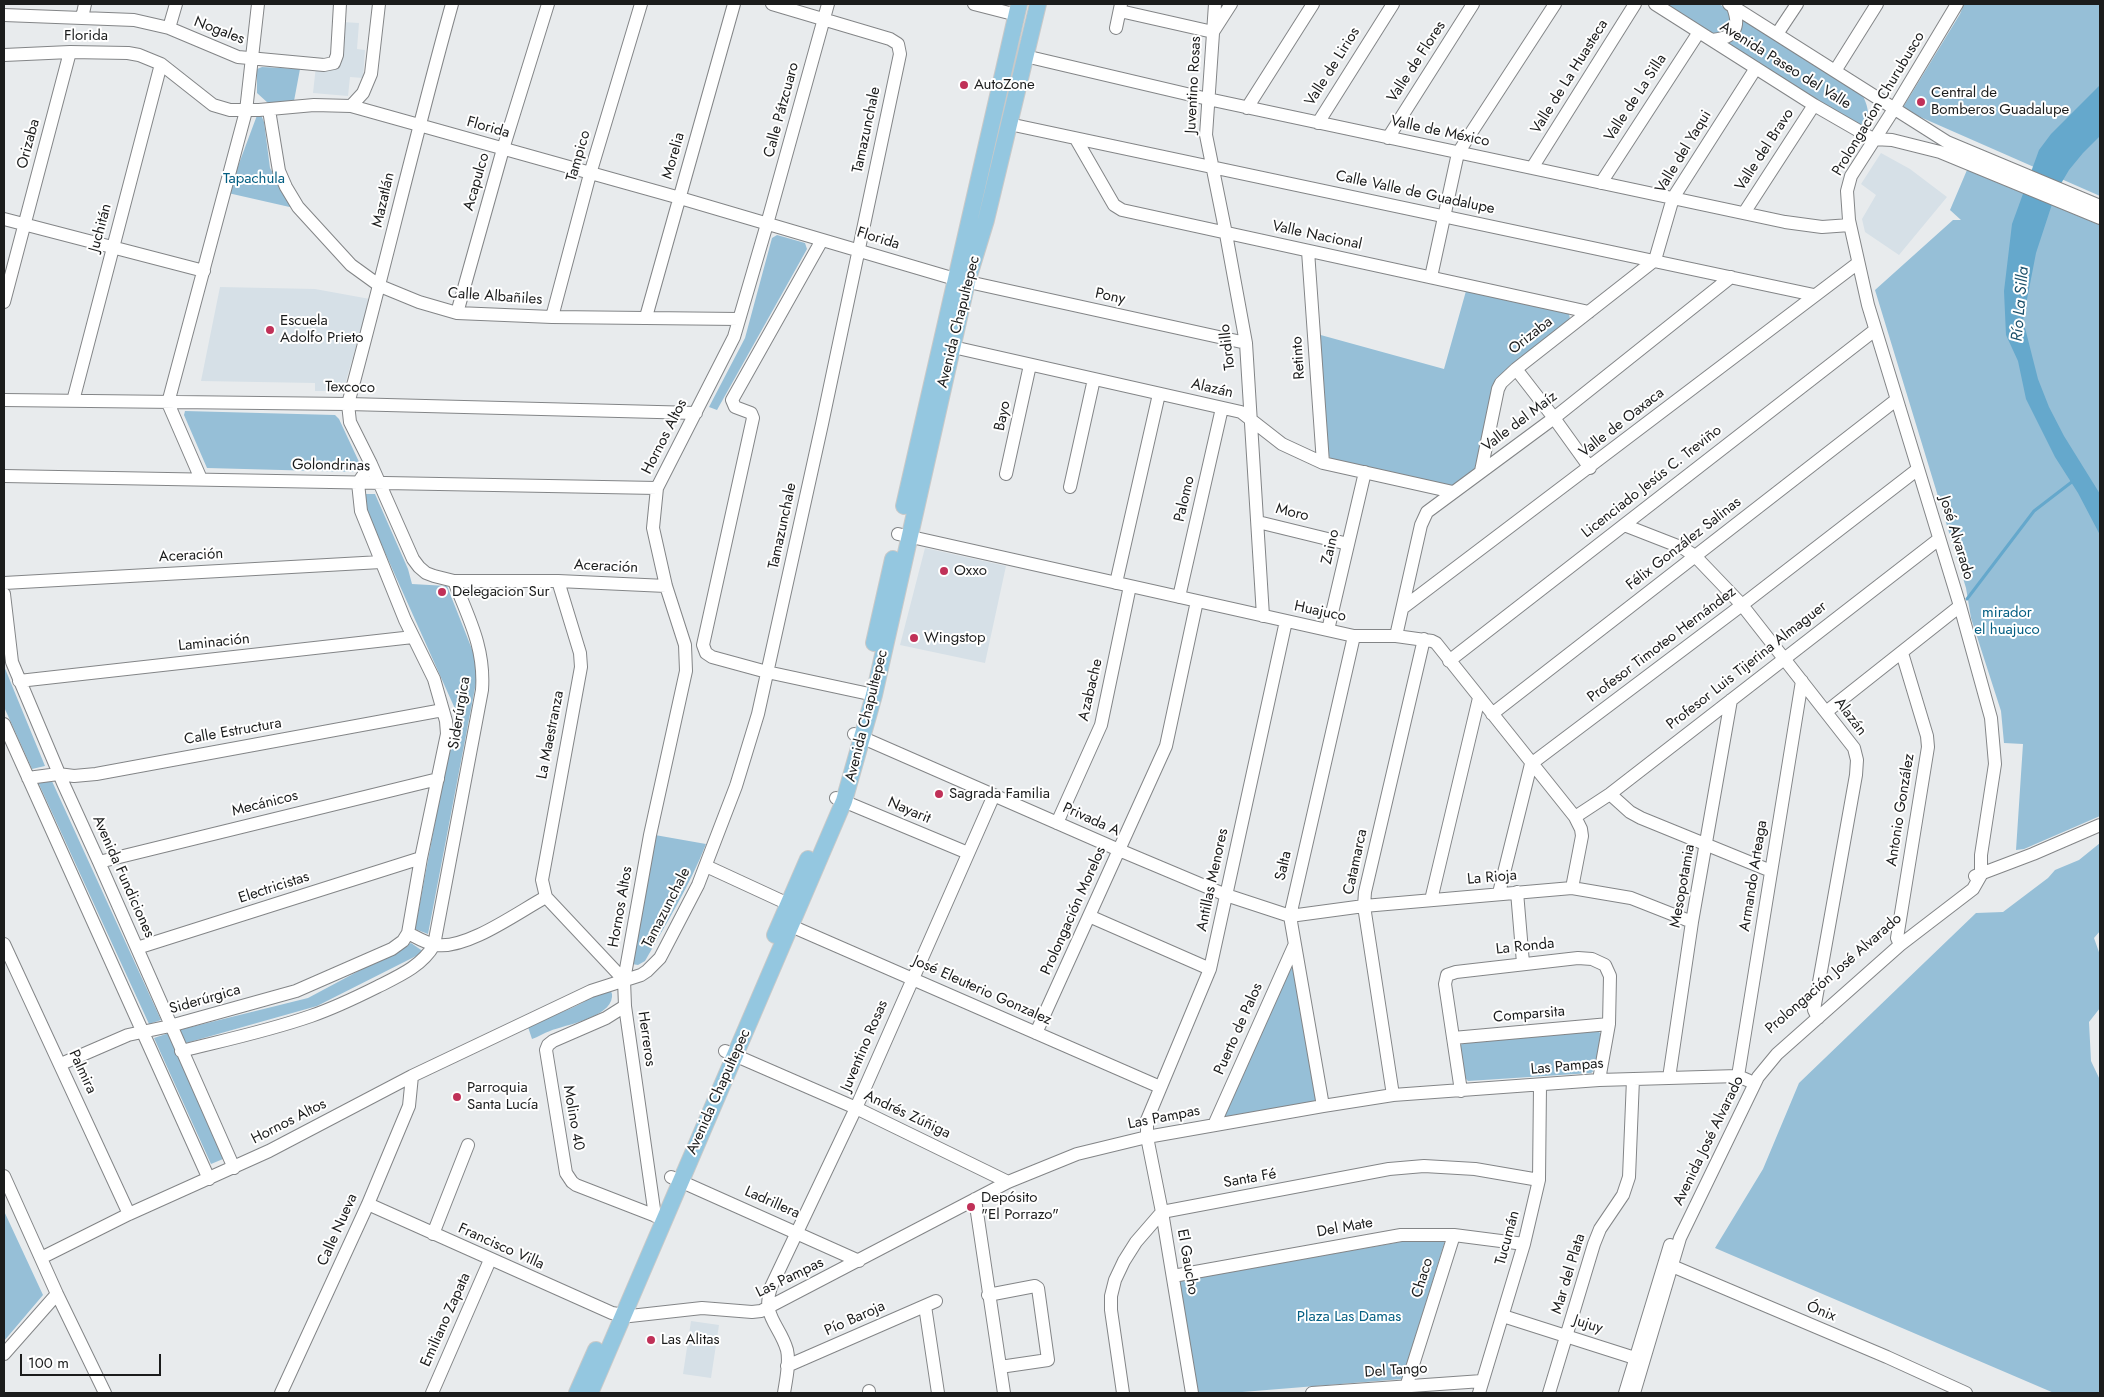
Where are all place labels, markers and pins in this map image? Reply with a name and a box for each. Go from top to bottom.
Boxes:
place label: AutoZone [974,76,1035,94]
marker: AutoZone [958,79,970,91]
place label: Central de Bomberos Guadalupe [1931,84,2069,119]
marker: Central de Bomberos Guadalupe [1915,96,1927,108]
place label: Escuela Adolfo Prieto [280,312,364,347]
marker: Escuela Adolfo Prieto [264,324,276,336]
place label: Oxxo [954,562,987,580]
marker: Oxxo [938,565,950,577]
place label: Delegacion Sur [452,583,550,601]
marker: Delegacion Sur [436,586,448,598]
place label: Wingstop [924,629,986,647]
marker: Wingstop [908,632,920,644]
place label: Sagrada Familia [949,785,1050,803]
marker: Sagrada Familia [933,788,945,800]
place label: Parroquia Santa Lucía [467,1079,538,1114]
marker: Parroquia Santa Lucía [451,1091,463,1103]
place label: Depósito "El Porrazo" [981,1189,1059,1224]
marker: Depósito "El Porrazo" [965,1201,977,1213]
place label: Las Alitas [661,1331,720,1349]
marker: Las Alitas [645,1334,657,1346]

